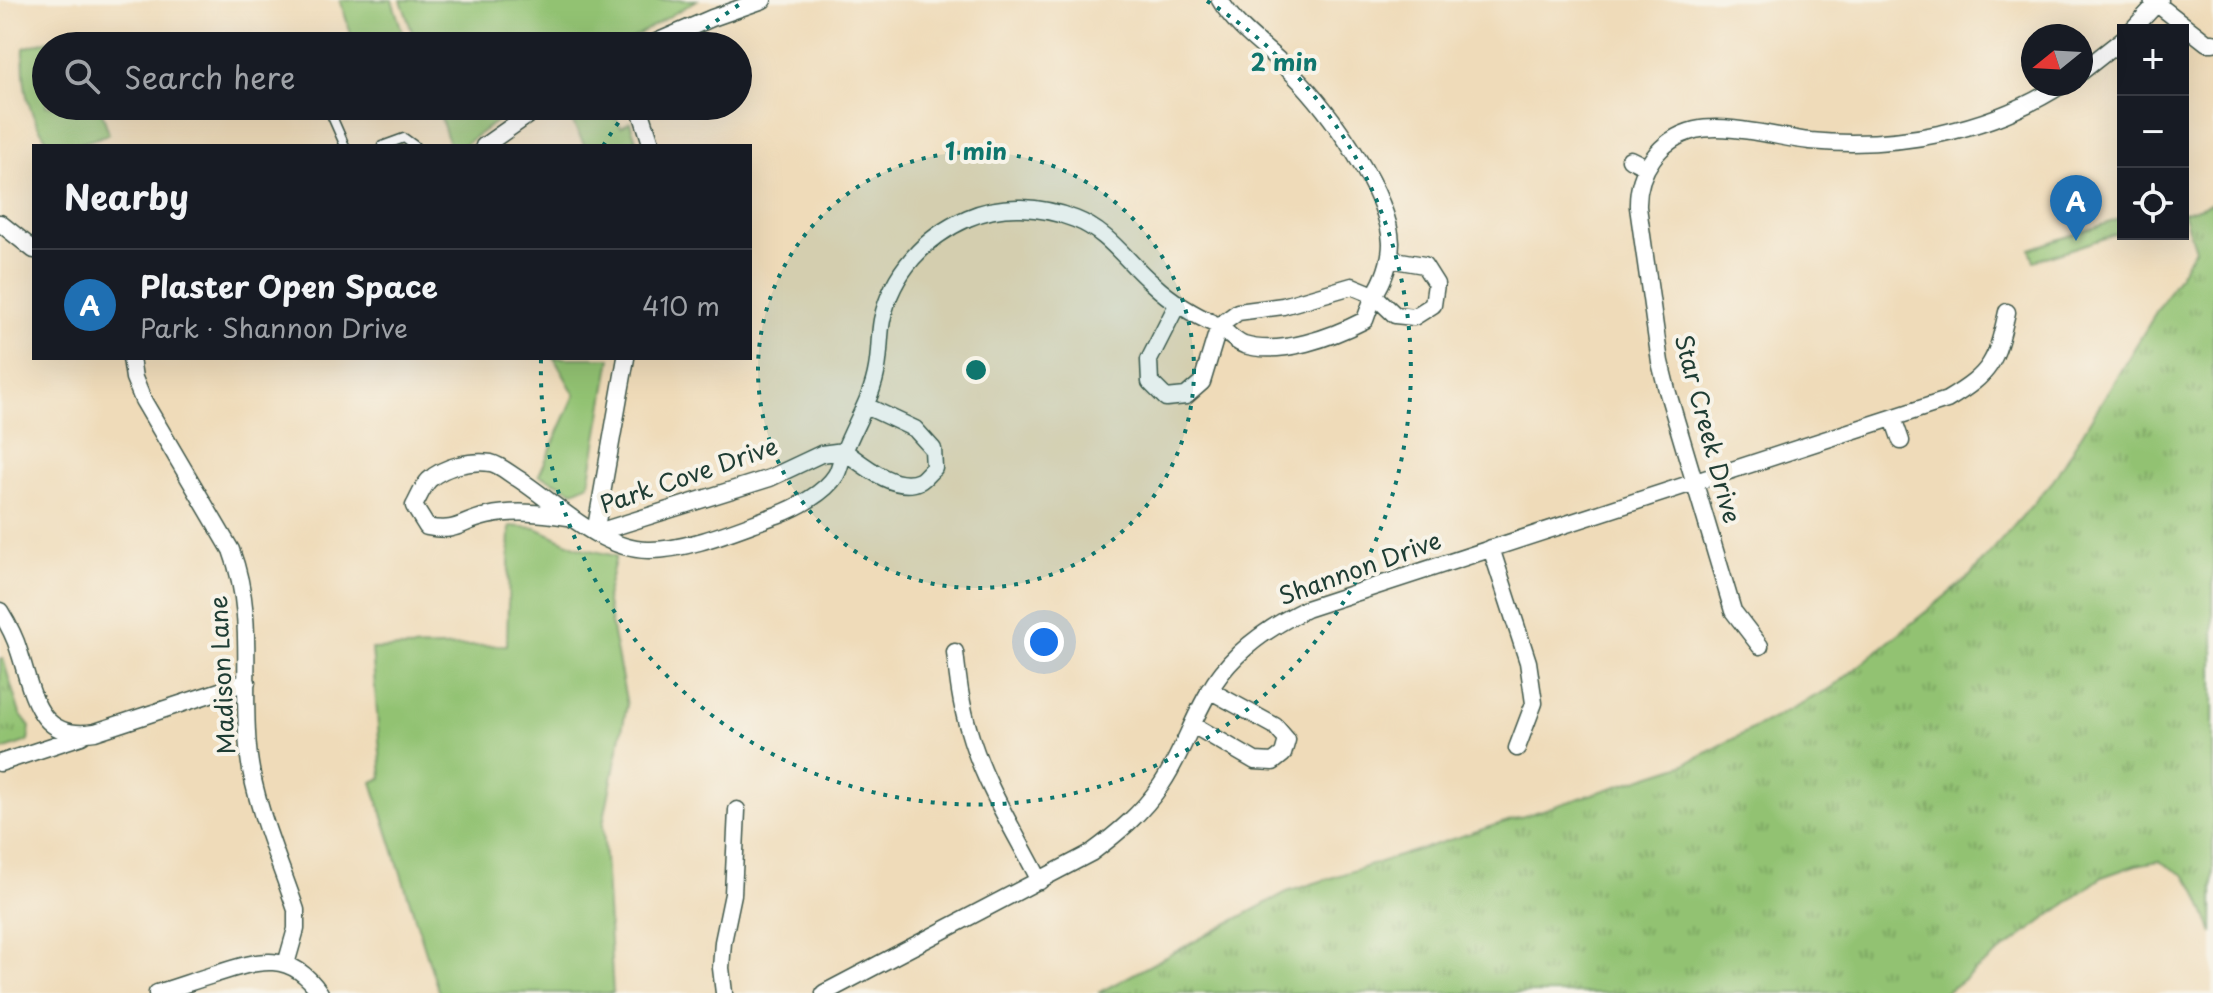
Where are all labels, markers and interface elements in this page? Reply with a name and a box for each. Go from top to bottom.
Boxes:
north arrow [2021,24,2093,96]
map controls [2117,24,2189,240]
button: + [2117,24,2189,96]
search box [32,32,752,120]
text: 2 min [1250,43,1318,79]
icon: search [60,54,104,98]
text: Search here [124,54,296,99]
button: − [2117,96,2189,168]
text: 1 min [945,132,1007,168]
button: locate [2117,168,2189,240]
text: Nearby [64,170,189,222]
pin: A [2050,175,2102,241]
text: Plaster Open Space [140,263,438,308]
text: A [80,286,100,325]
text: 410 m [642,286,720,325]
text: Park · Shannon Drive [140,308,408,347]
street label: Star Creek Drive [1666,330,1751,527]
centre of rings [962,356,990,384]
street label: Park Cove Drive [595,427,782,521]
street label: Shannon Drive [1273,521,1446,613]
street label: Madison Lane [199,595,243,756]
your location [1024,622,1064,662]

